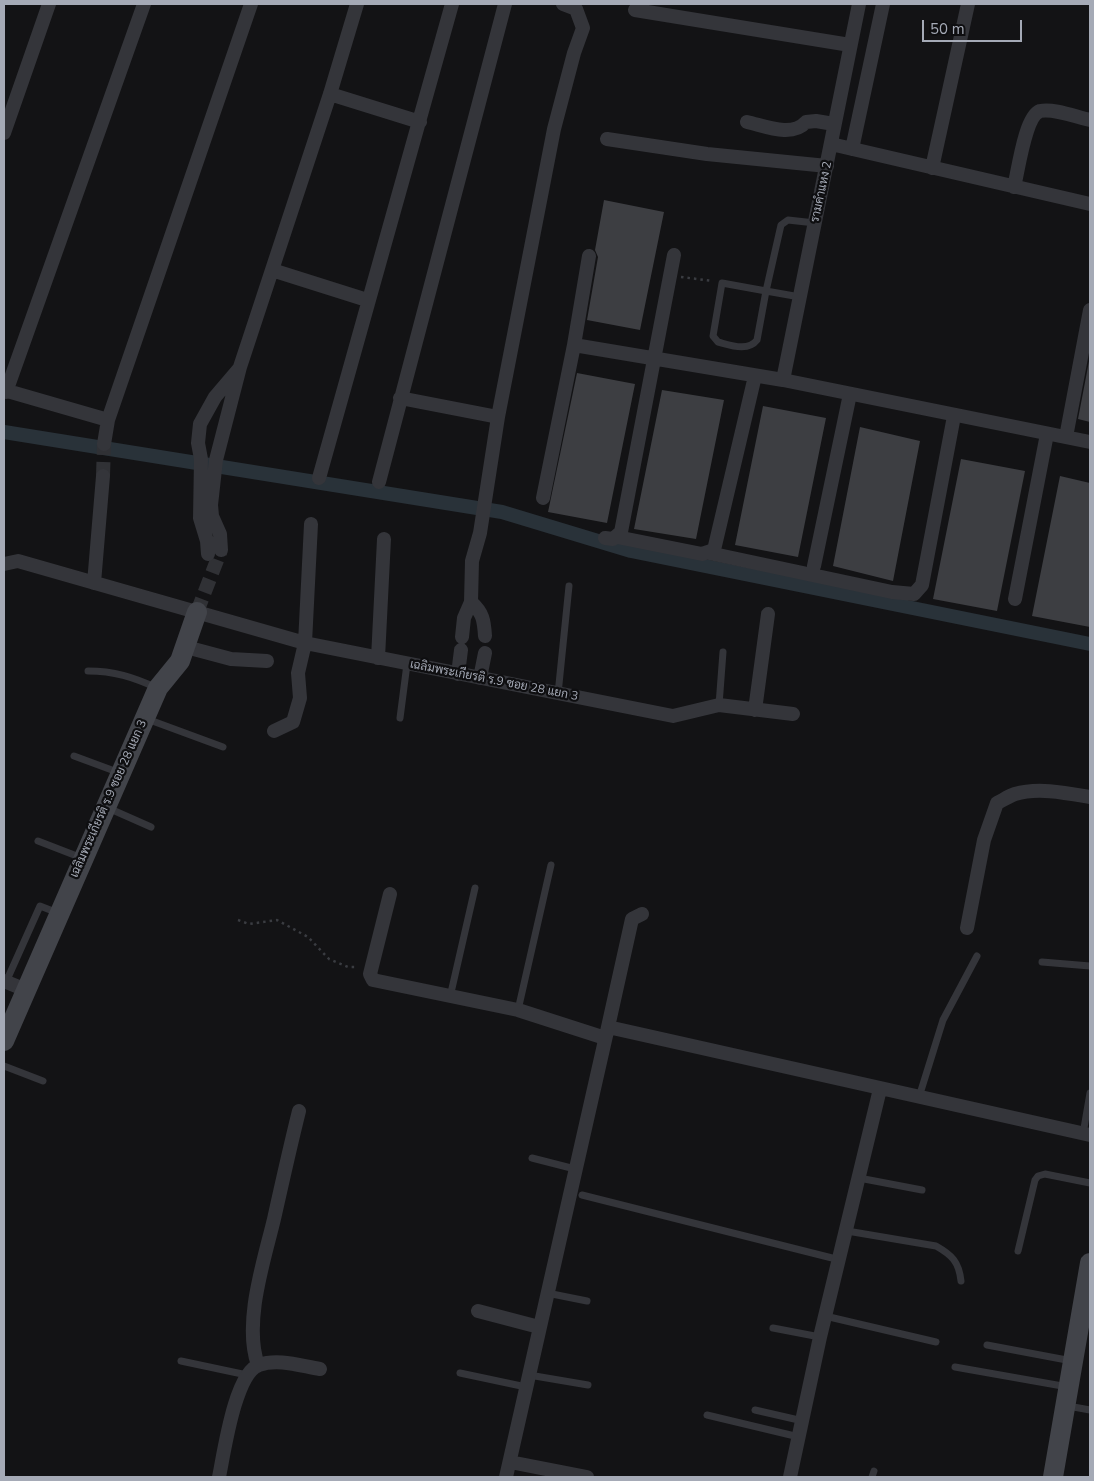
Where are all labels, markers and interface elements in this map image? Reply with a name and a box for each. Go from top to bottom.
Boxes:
scale bar [924,10,1024,42]
text: 50 m [930,19,965,39]
street label: รามคำแหง 2 [808,160,836,224]
street label: เฉลิมพระเกียรติ ร.9 ซอย 28 แยก 3 [409,658,579,704]
street label: เฉลิมพระเกียรติ ร.9 ซอย 28 แยก 3 [68,718,150,880]

